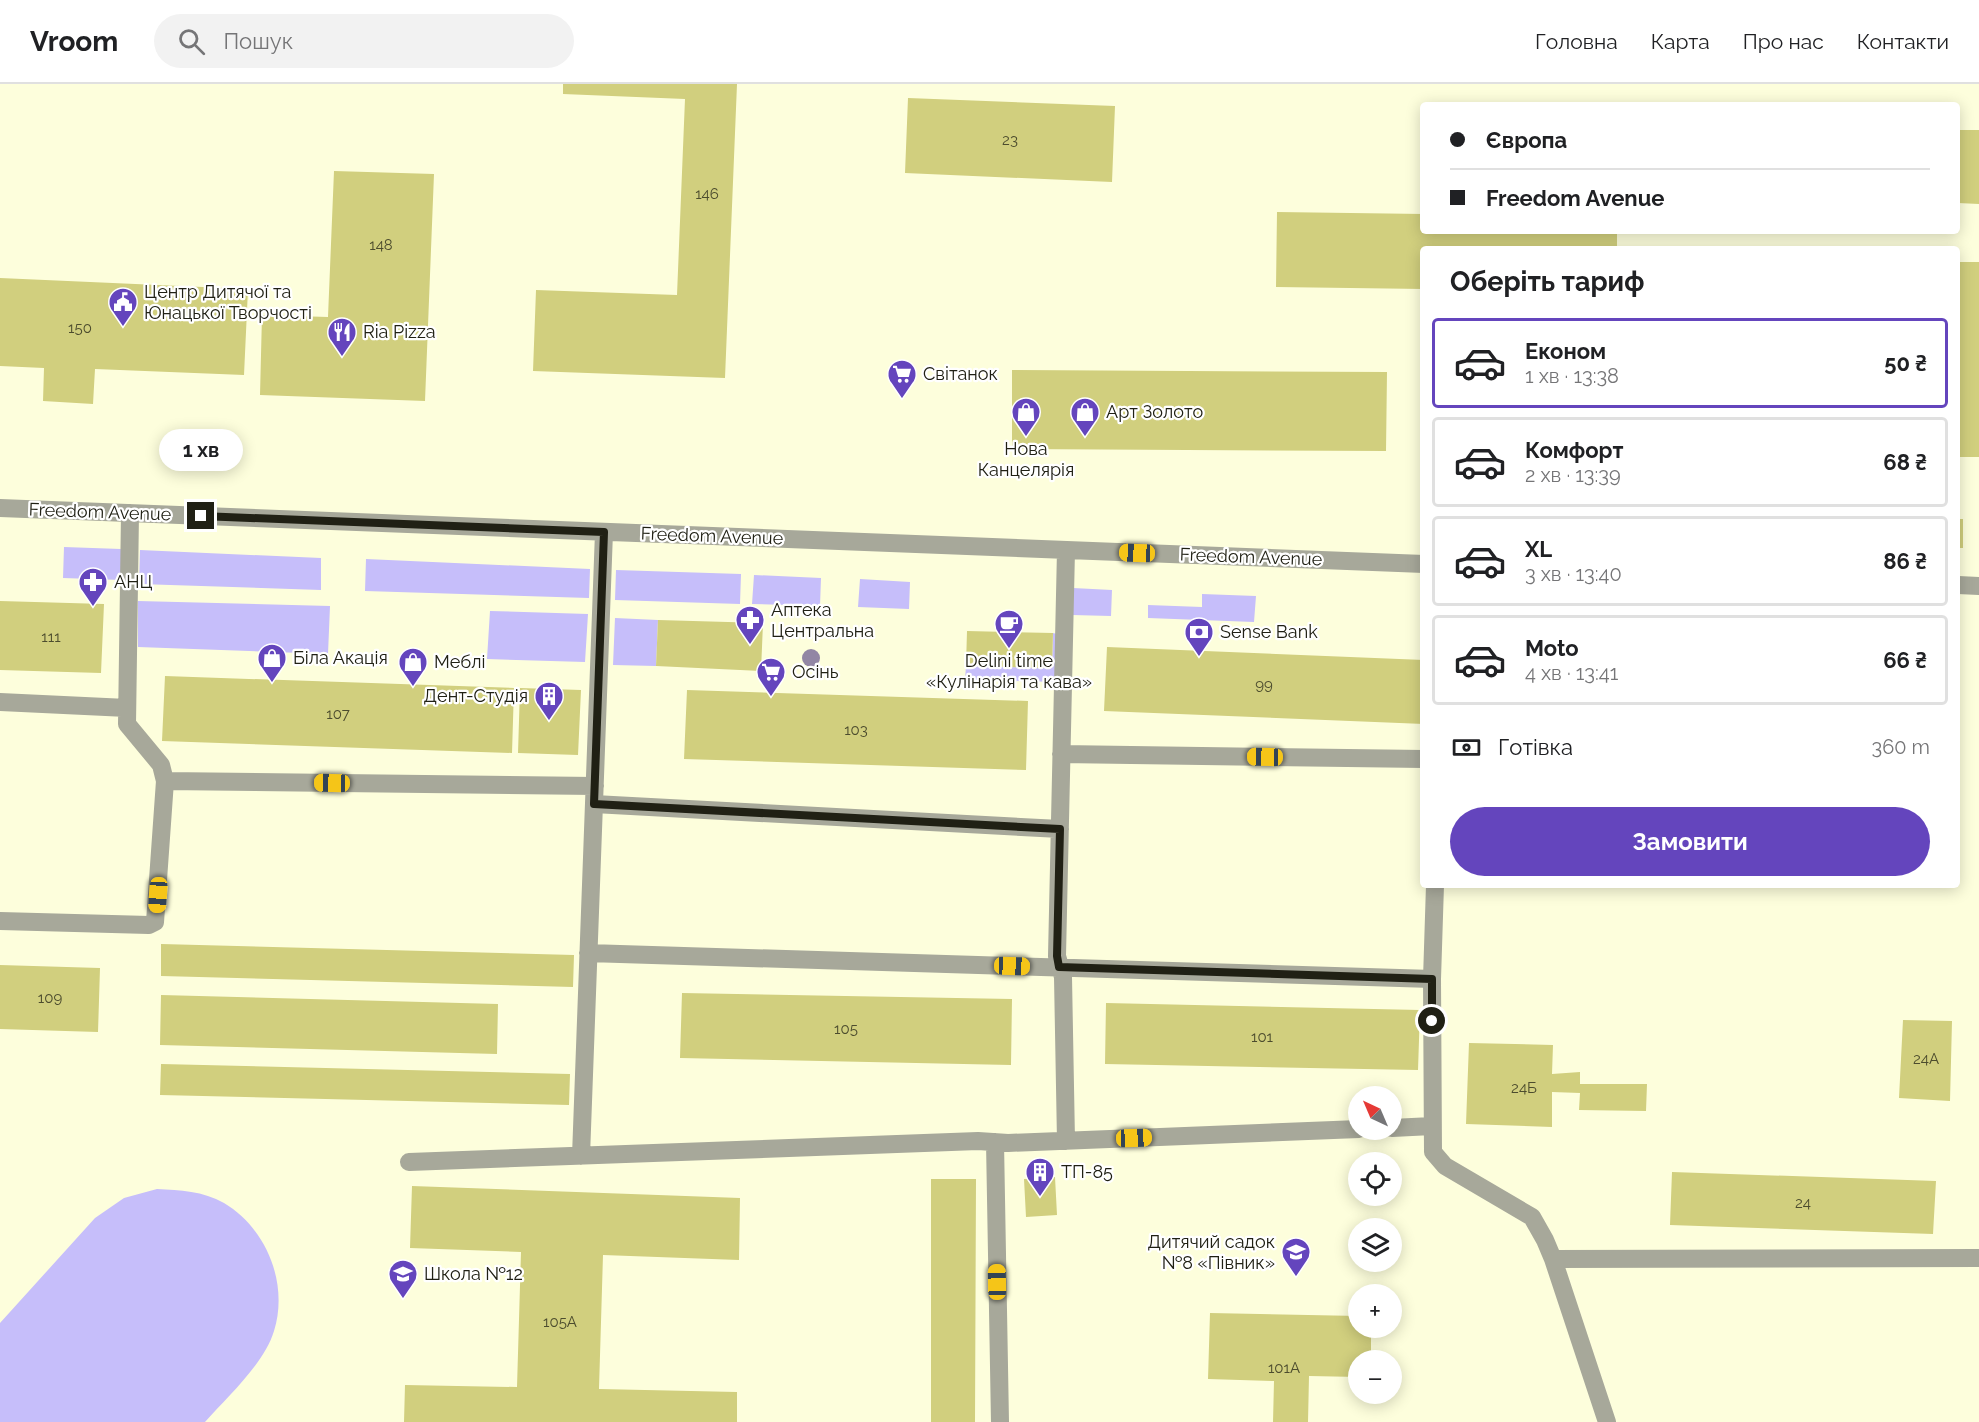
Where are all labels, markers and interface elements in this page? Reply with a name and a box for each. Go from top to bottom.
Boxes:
search box [154,14,574,68]
text: Vroom [30,25,118,58]
icon: search [175,25,208,58]
text: Пошук [223,28,293,54]
text: Головна [1535,29,1618,54]
text: Карта [1651,29,1710,54]
text: Про нас [1743,29,1824,54]
text: Контакти [1857,29,1949,54]
text: Європа [1486,127,1567,153]
house number: 23 [1002,131,1018,149]
house number: 146 [695,185,719,203]
text: Freedom Avenue [1486,185,1664,211]
house number: 148 [369,236,393,254]
text: Оберіть тариф [1450,266,1644,297]
place label: Центр Дитячої та Юнацької Творчості [144,281,312,323]
public building icon: Центр Дитячої та Юнацької Творчості [107,286,139,328]
restaurant icon: Ria Pizza [326,316,358,358]
house number: 150 [68,319,92,337]
place label: Ria Pizza [363,321,436,342]
icon: car [1453,336,1507,390]
text: Економ [1525,338,1606,364]
text: 50 ₴ [1884,350,1927,376]
supermarket icon: Свiтанок [886,358,918,400]
place label: Свiтанок [923,363,998,384]
text: 1 хв · 13:38 [1525,364,1619,388]
shop icon: Нова Канцелярія [1010,396,1042,438]
shop icon: Арт Золото [1069,396,1101,438]
place label: Арт Золото [1106,401,1204,422]
callout: 1 хв [159,429,243,471]
icon: car [1453,435,1507,489]
text: Комфорт [1525,437,1623,463]
text: 1 хв [183,438,219,462]
place label: Нова Канцелярія [978,438,1074,480]
text: 68 ₴ [1883,449,1927,475]
text: 2 хв · 13:39 [1525,463,1621,487]
street label: Freedom Avenue [28,499,172,524]
route end [187,502,214,529]
street label: Freedom Avenue [640,523,784,548]
icon: car [1453,534,1507,588]
text: XL [1525,536,1552,562]
car [1119,543,1155,563]
street label: Freedom Avenue [1179,544,1323,569]
text: 86 ₴ [1883,548,1927,574]
text: 3 хв · 13:40 [1525,562,1622,586]
pharmacy icon: АНЦ [77,566,109,608]
place label: АНЦ [114,571,153,592]
place label: Аптека Центральна [771,599,874,641]
pharmacy icon: Аптека Центральна [734,604,766,646]
cafe icon: Delini time «Кулінарія та кава» [993,608,1025,650]
bank icon: Sense Bank [1183,616,1215,658]
place label: Sense Bank [1220,621,1318,642]
house number: 111 [41,628,61,646]
icon: car [1453,633,1507,687]
text: Moto [1525,635,1579,661]
shop icon: Біла Акація [256,642,288,684]
shop icon: Меблі [397,646,429,688]
place label: Біла Акація [293,647,388,668]
text: 66 ₴ [1883,647,1927,673]
place label: Delini time «Кулінарія та кава» [926,650,1092,692]
place label: Меблі [434,651,485,672]
supermarket icon: Осінь [755,656,787,698]
place label: Осінь [792,661,839,682]
text: 4 хв · 13:41 [1525,661,1618,685]
house number: 99 [1255,676,1273,694]
building icon: Дент-Студія [533,680,565,722]
place label: Дент-Студія [424,685,528,706]
house number: 107 [326,705,350,723]
house number: 103 [844,721,868,739]
icon: cash [1450,731,1483,764]
text: Готівка [1498,734,1573,760]
text: 360 m [1872,735,1930,759]
car [1247,748,1283,766]
car [314,774,350,792]
button: Замовити [1450,807,1930,876]
car [148,876,168,914]
car [994,956,1030,976]
house number: 109 [38,989,62,1007]
route start [1418,1007,1445,1034]
house number: 105 [834,1020,858,1038]
house number: 101 [1251,1028,1274,1046]
house number: 24А [1913,1050,1939,1068]
house number: 24Б [1511,1079,1537,1097]
north arrow [1348,1086,1402,1140]
map controls [1348,1086,1402,1404]
car [1116,1128,1152,1148]
button: locate [1348,1152,1402,1206]
building icon: ТП-85 [1024,1156,1056,1198]
place label: ТП-85 [1061,1161,1113,1182]
house number: 24 [1795,1194,1811,1212]
button: layers [1348,1218,1402,1272]
place label: Дитячий садок №8 «Півник» [1148,1231,1275,1273]
school or university icon: Дитячий садок №8 «Півник» [1280,1236,1312,1278]
school or university icon: Школа №12 [387,1258,419,1300]
place label: Школа №12 [424,1263,523,1284]
car [988,1264,1006,1300]
button: + [1348,1284,1402,1338]
house number: 105А [543,1313,577,1331]
button: − [1348,1350,1402,1404]
house number: 101А [1268,1359,1300,1377]

